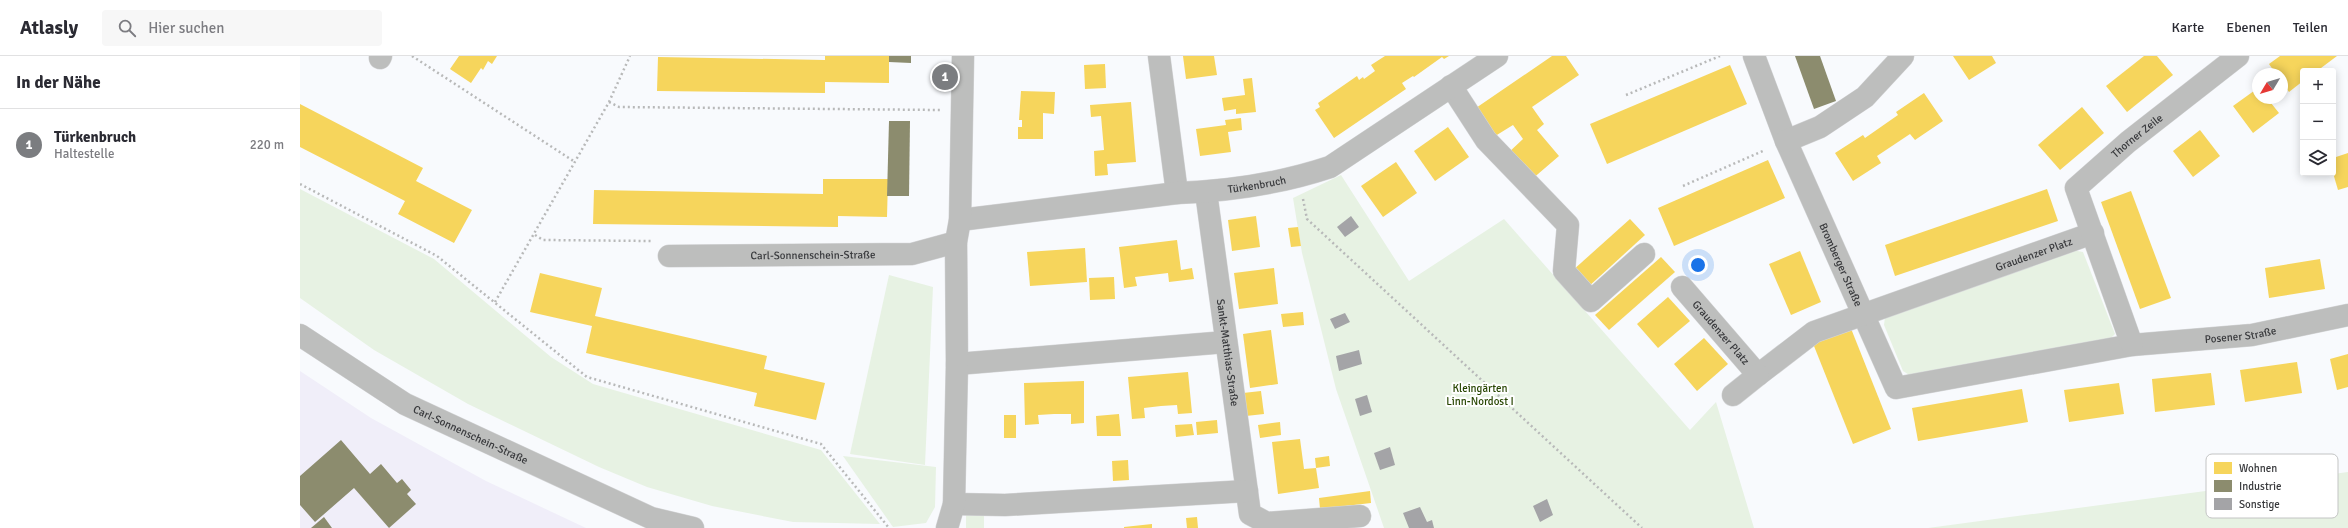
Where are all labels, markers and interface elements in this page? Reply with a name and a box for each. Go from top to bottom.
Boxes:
search box [102,10,382,46]
text: Atlasly [20,16,78,40]
icon: search [116,17,138,39]
text: Hier suchen [148,19,224,37]
text: Karte [2172,19,2204,36]
text: Ebenen [2226,19,2271,36]
text: Teilen [2293,19,2328,36]
pin: 1 [932,62,958,92]
north arrow [2252,68,2288,104]
map controls [2300,68,2336,176]
button: + [2300,68,2336,104]
text: In der Nähe [16,72,101,93]
button: − [2300,104,2336,140]
street label: Thorner Zeile [2109,111,2165,160]
text: Türkenbruch [54,128,136,146]
text: 1 [25,137,33,153]
text: 220 m [250,137,284,153]
button: layers [2300,140,2336,176]
text: Haltestelle [54,146,114,162]
street label: Türkenbruch [1227,173,1287,196]
street label: Bromberger Straße [1817,221,1865,308]
street label: Graudenzer Platz [1993,234,2074,274]
street label: Carl-Sonnenschein-Straße [750,248,876,262]
your location [1688,255,1708,275]
street label: Sankt-Matthias-Straße [1214,298,1242,407]
street label: Graudenzer Platz [1690,298,1753,367]
street label: Posener Straße [2204,324,2277,345]
park label: Kleingärten Linn-Nordost I [1446,382,1514,408]
street label: Carl-Sonnenschein-Straße [411,402,530,467]
legend [2206,454,2338,518]
text: Wohnen [2239,462,2277,475]
text: Industrie [2239,480,2281,493]
text: Sonstige [2239,498,2280,511]

